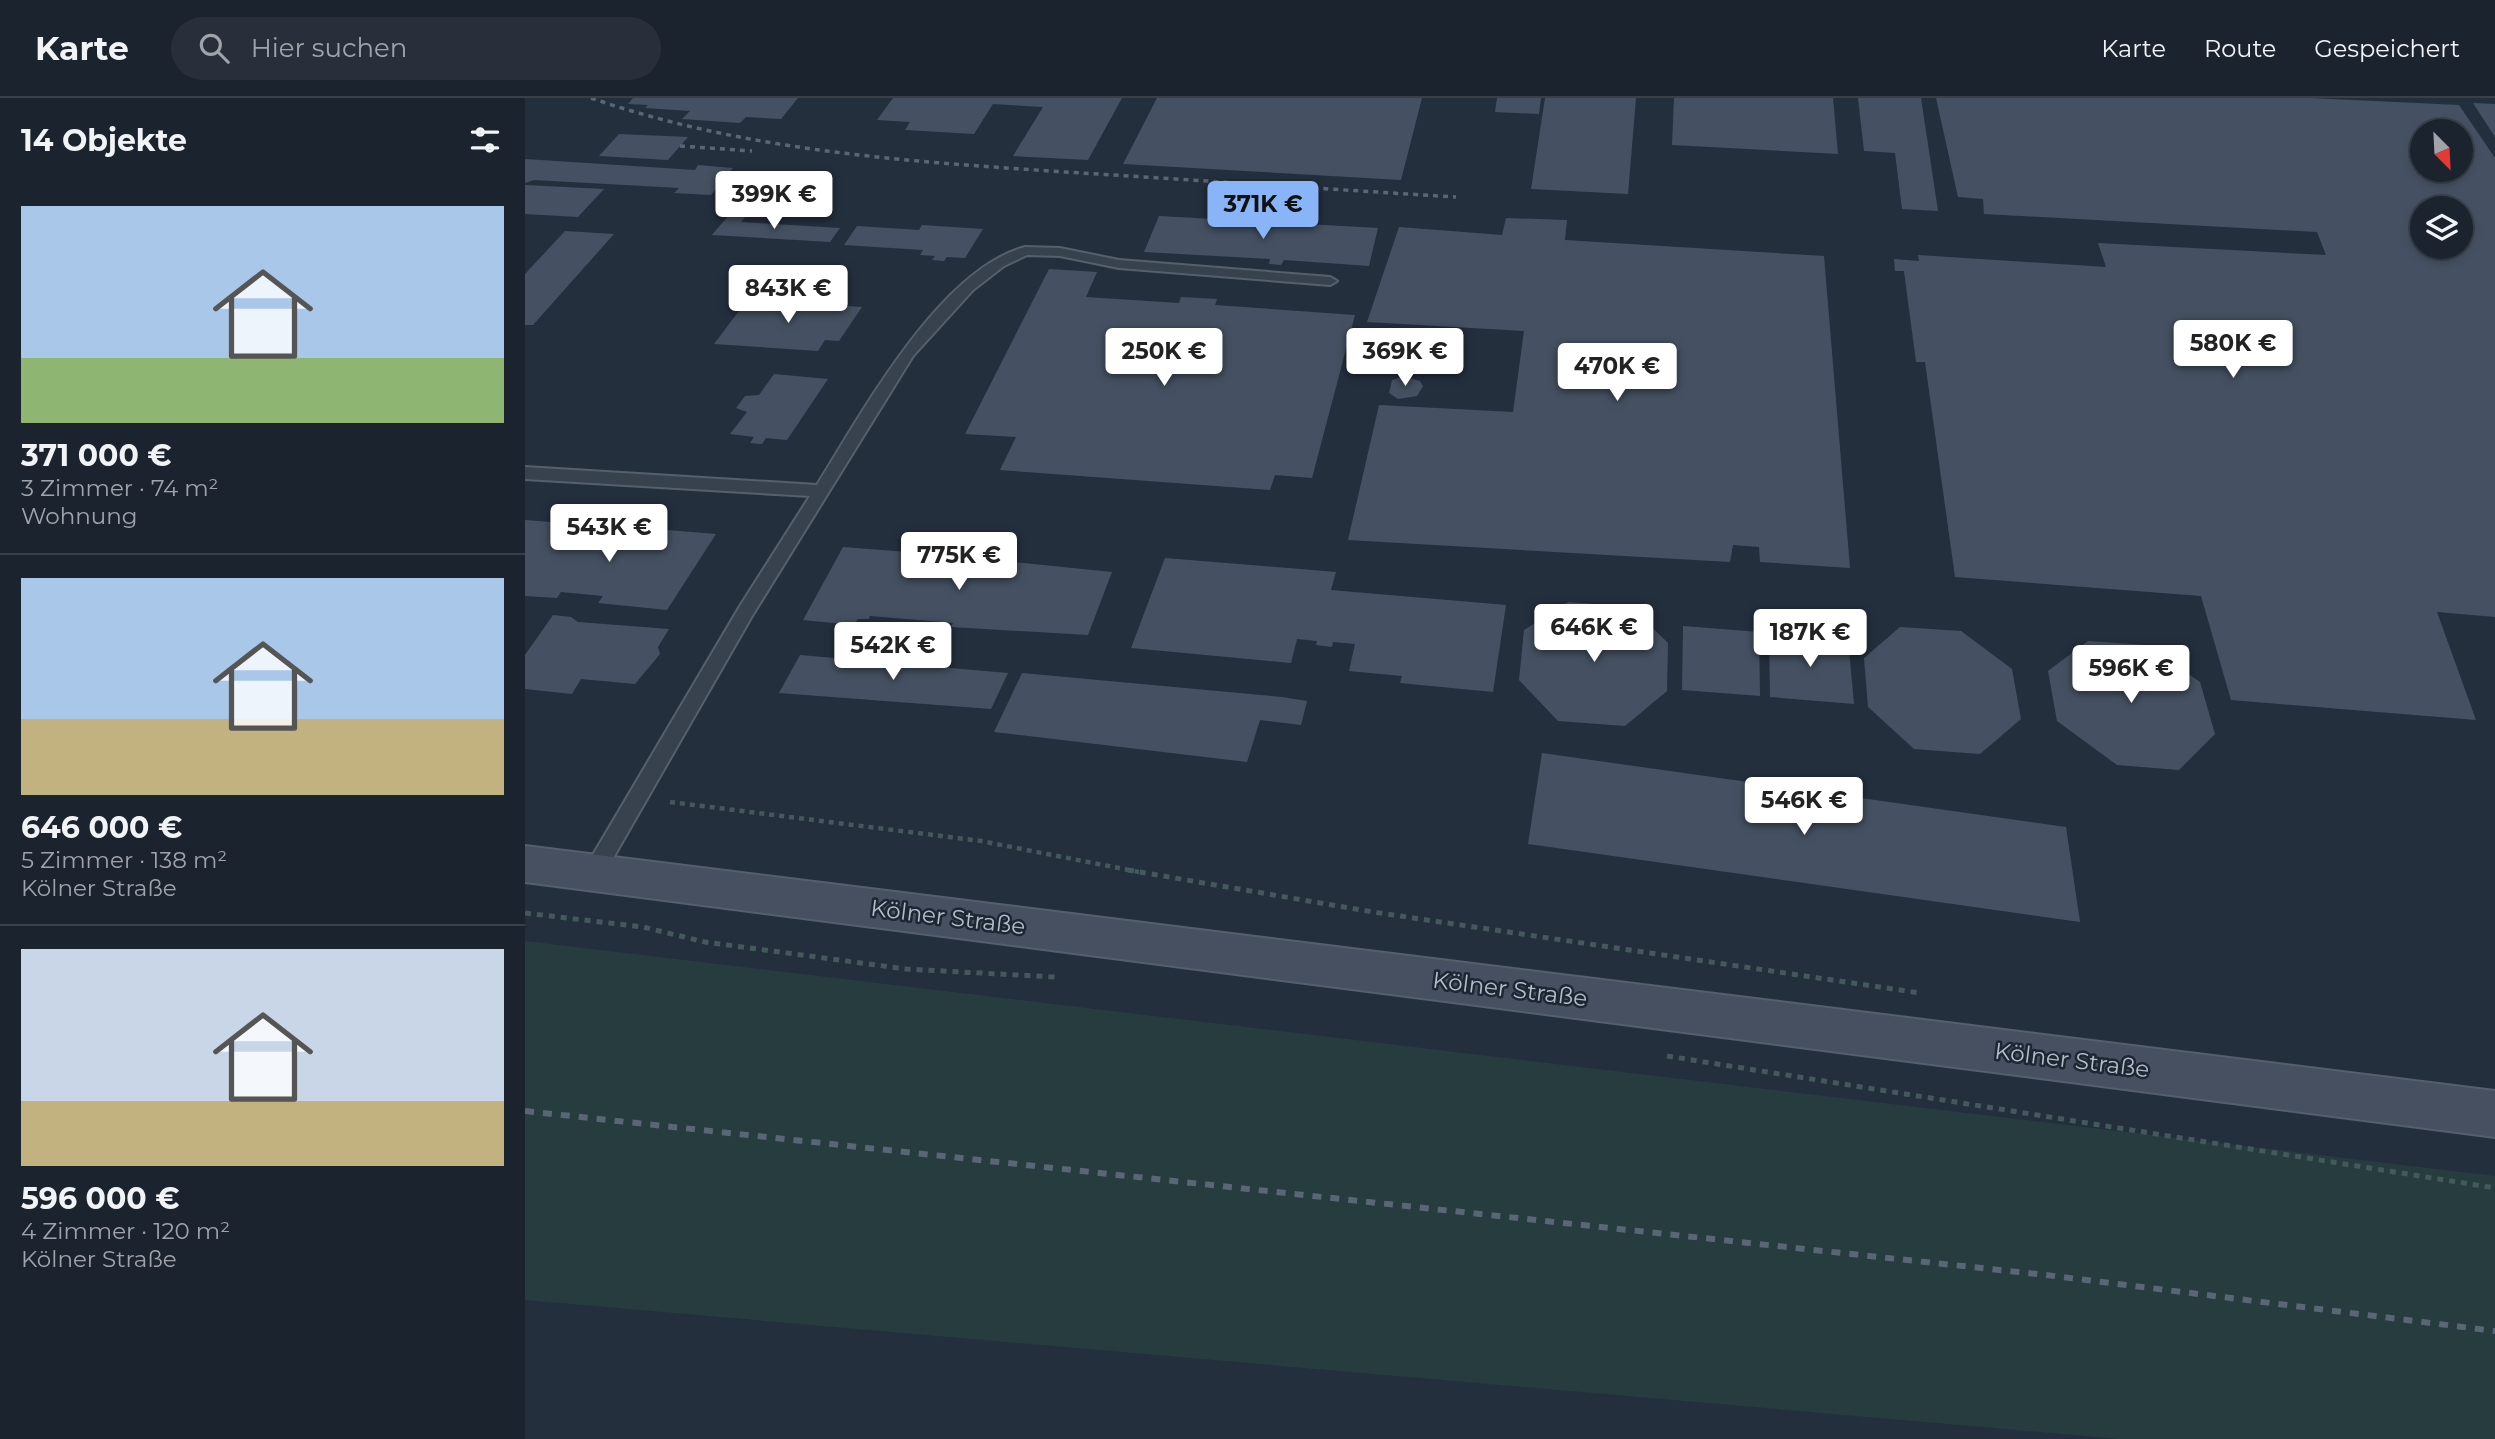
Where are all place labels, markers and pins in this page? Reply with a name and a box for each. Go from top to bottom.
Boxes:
pin: 399K € [717,172,831,231]
pin: 371K € [1206,181,1320,241]
pin: 843K € [731,266,845,325]
pin: 580K € [2176,320,2290,380]
pin: 250K € [1107,328,1221,388]
pin: 369K € [1348,328,1462,388]
pin: 470K € [1560,344,1674,403]
pin: 543K € [552,504,666,564]
pin: 775K € [902,532,1016,592]
pin: 646K € [1537,604,1651,664]
pin: 187K € [1753,610,1867,669]
pin: 542K € [836,622,950,682]
pin: 596K € [2074,646,2188,705]
pin: 546K € [1747,778,1861,837]

